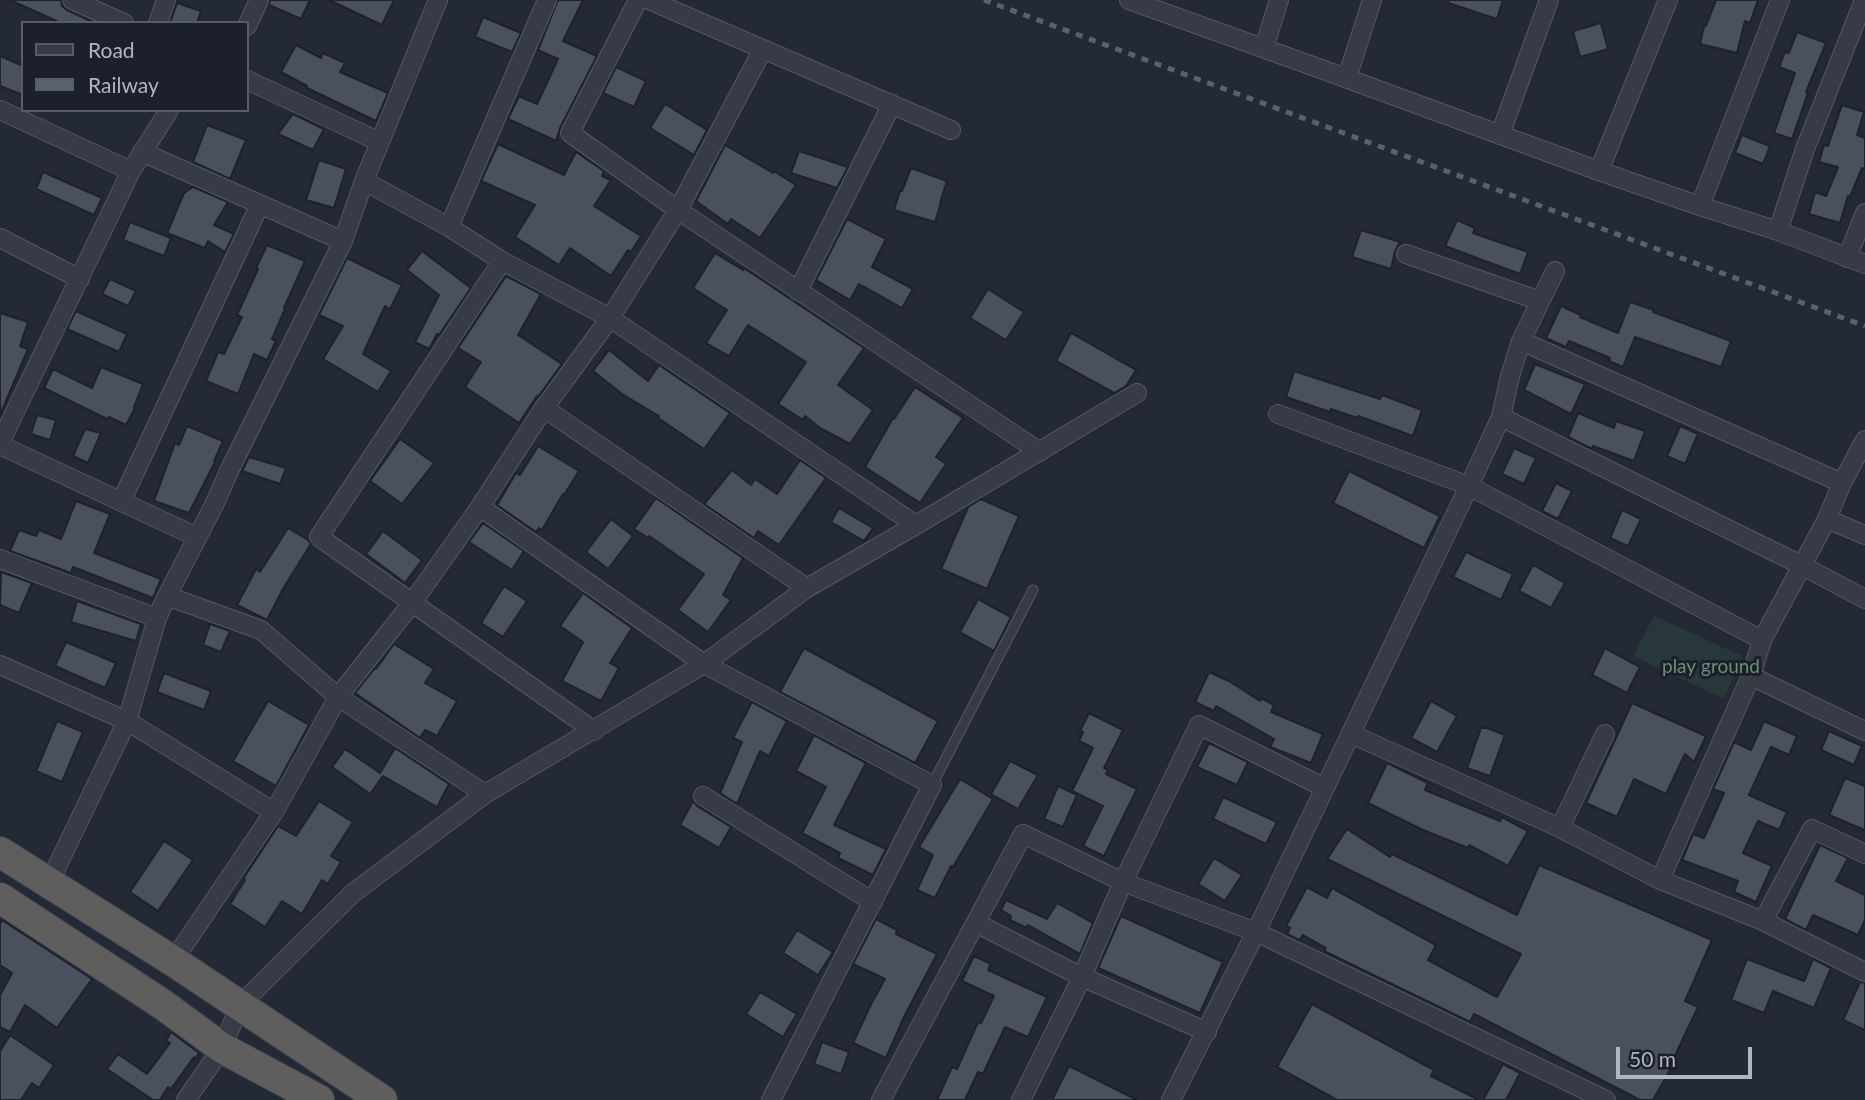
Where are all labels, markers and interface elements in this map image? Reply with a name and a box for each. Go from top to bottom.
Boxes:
legend [21,21,248,112]
text: Road [88,37,135,62]
text: Railway [88,72,159,97]
park label: play ground [1662,656,1760,678]
scale bar [1620,1034,1756,1078]
text: 50 m [1629,1046,1676,1071]

